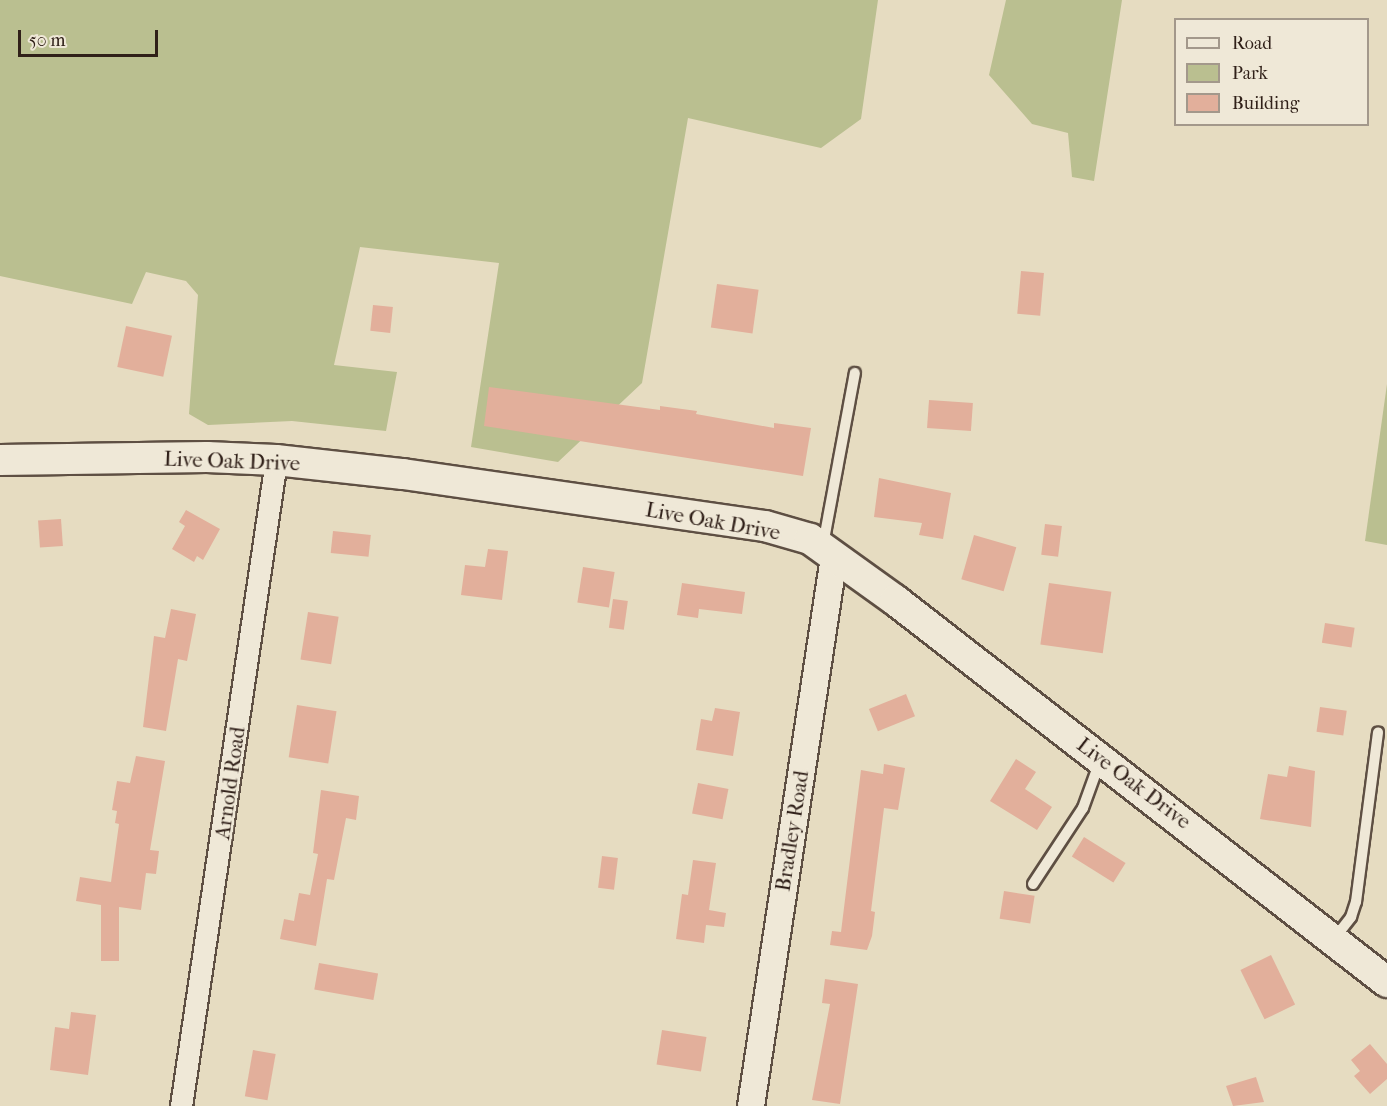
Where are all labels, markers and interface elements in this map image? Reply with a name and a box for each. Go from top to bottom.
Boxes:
scale bar [21,18,160,56]
legend [1174,18,1369,126]
text: 50 m [29,30,65,51]
text: Road [1232,33,1272,54]
text: Park [1232,63,1268,84]
text: Building [1232,93,1299,114]
street label: Live Oak Drive [163,446,301,476]
street label: Live Oak Drive [644,497,782,545]
street label: Arnold Road [210,725,250,841]
street label: Live Oak Drive [1072,732,1196,834]
street label: Bradley Road [770,769,814,893]

